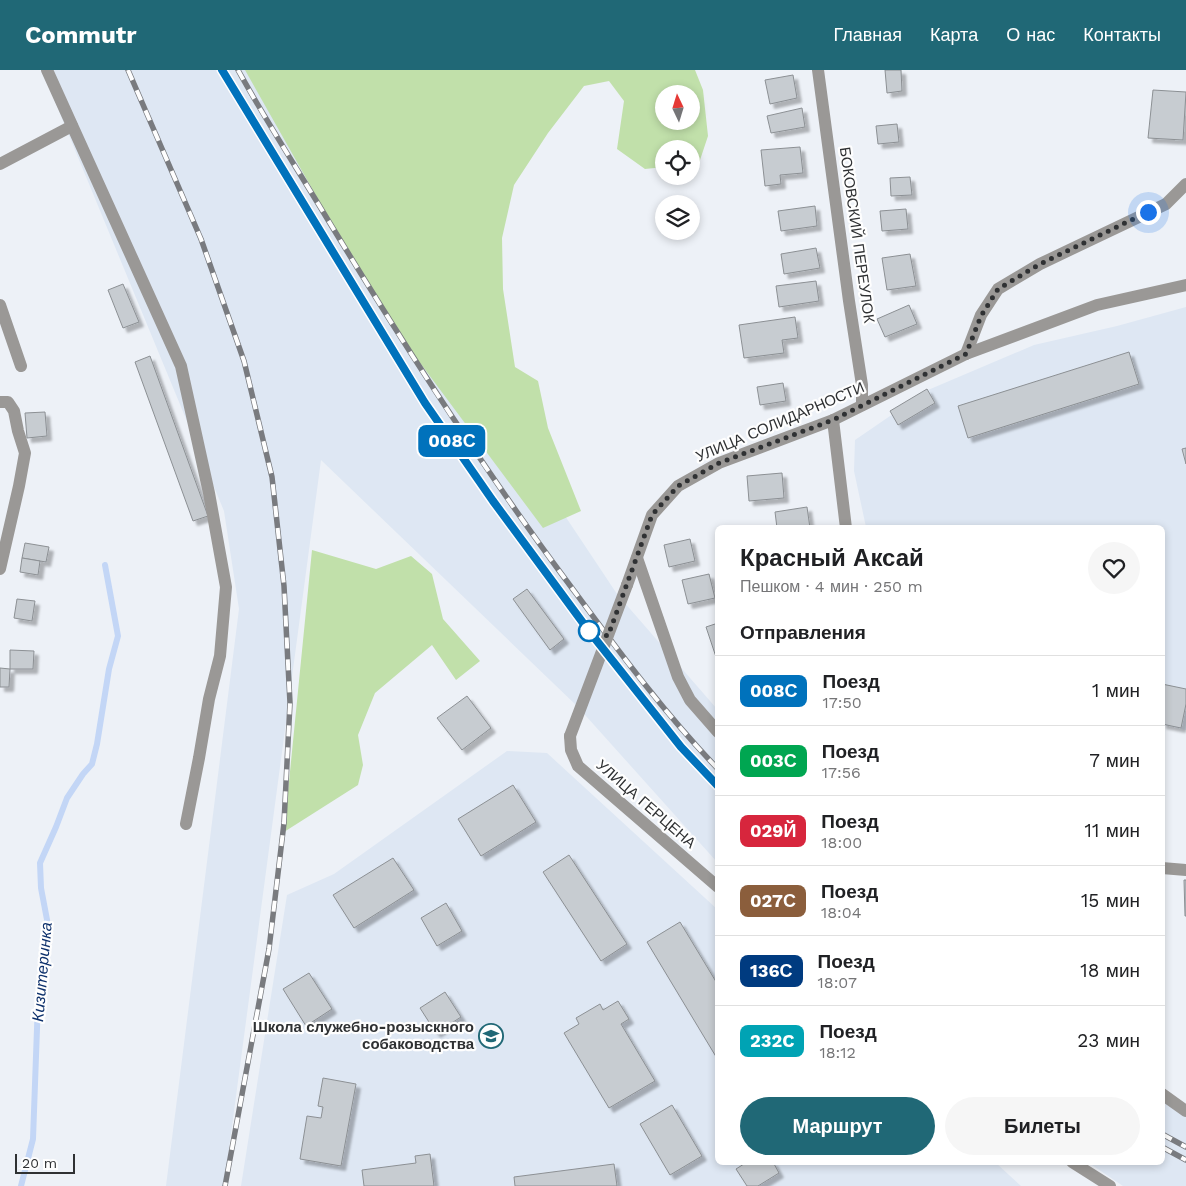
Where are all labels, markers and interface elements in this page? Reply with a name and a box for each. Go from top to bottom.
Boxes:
text: Commutr [25,21,137,49]
text: Главная [833,24,902,45]
text: Карта [930,24,978,45]
text: О нас [1006,24,1055,45]
text: Контакты [1083,24,1161,45]
north arrow [655,85,700,130]
map controls [655,85,700,240]
button: locate [655,140,700,185]
street label: БОКОВСКИЙ ПЕРЕУЛОК [836,146,878,324]
button: layers [655,195,700,240]
your location [1136,200,1161,225]
street label: УЛИЦА СОЛИДАРНОСТИ [693,378,867,466]
line badge: 008С [417,425,487,457]
text: 008С [428,430,476,451]
button: heart [1088,542,1140,594]
text: Красный Аксай [740,544,924,572]
text: Пешком · 4 мин · 250 m [740,577,923,596]
unlabelled marker [578,620,600,642]
text: Отправления [740,621,866,644]
text: Поезд [822,670,880,693]
text: 1 мин [1092,679,1140,702]
text: 008С [750,680,797,701]
text: 17:50 [822,693,862,712]
text: Поезд [822,740,879,763]
text: 7 мин [1089,749,1140,772]
text: 003С [750,750,797,771]
street label: УЛИЦА ГЕРЦЕНА [593,756,699,852]
text: 17:56 [822,763,861,782]
text: Поезд [821,810,879,833]
text: 11 мин [1085,819,1140,842]
text: 029Й [750,820,796,841]
text: 18:00 [821,833,862,852]
text: Поезд [821,880,878,903]
text: 15 мин [1081,889,1140,912]
text: 027С [750,890,796,911]
text: 18:04 [821,903,862,922]
water label: Кизитеринка [28,921,56,1023]
text: Поезд [818,950,875,973]
text: 18 мин [1080,959,1140,982]
text: 136С [750,960,793,981]
text: 18:07 [818,973,857,992]
place label: Школа служебно-розыскного собаководства [253,1018,475,1053]
text: Поезд [819,1020,877,1043]
school or university icon: Школа служебно-розыскного собаководства [478,1023,504,1049]
text: 23 мин [1077,1029,1140,1052]
text: 232C [750,1030,794,1051]
text: 18:12 [819,1043,856,1062]
button: Маршрут [740,1097,935,1155]
button: Билеты [945,1097,1140,1155]
scale bar [15,1151,75,1174]
text: 20 m [22,1155,57,1171]

